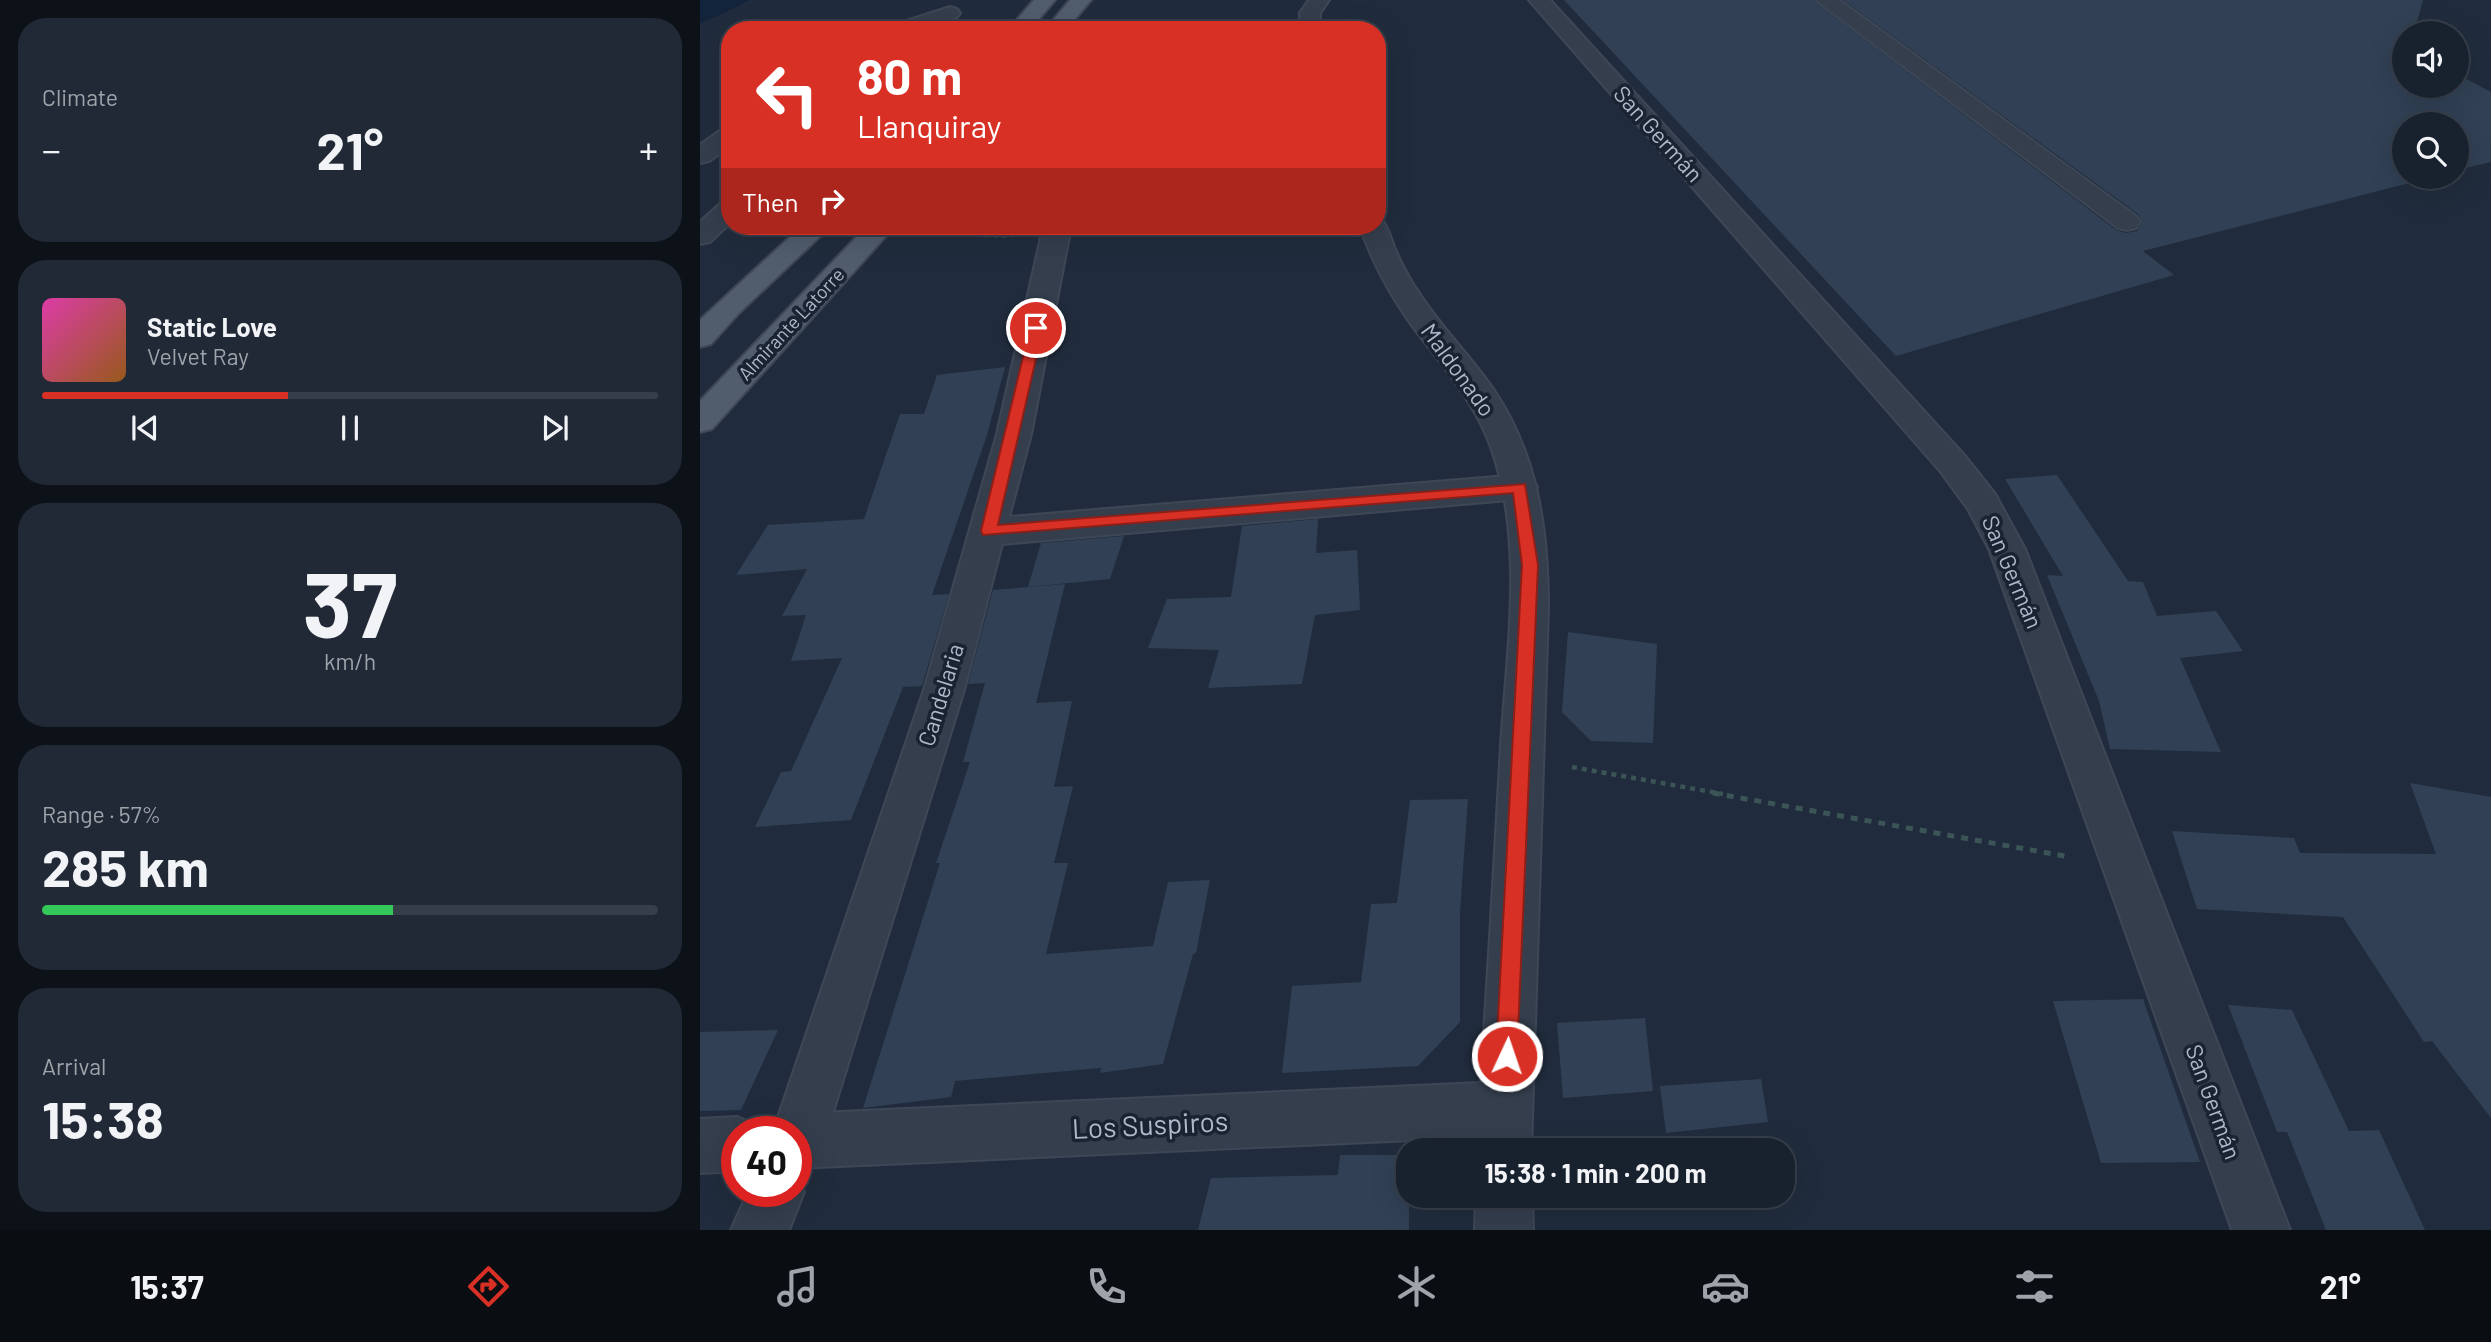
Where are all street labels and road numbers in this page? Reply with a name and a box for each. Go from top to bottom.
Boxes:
street label: San Germán [1608,79,1709,187]
street label: Almirante Latorre [733,263,849,385]
street label: Maldonado [1416,318,1502,421]
street label: San Germán [1977,511,2049,632]
street label: Candelaria [911,640,969,749]
street label: San Germán [2180,1040,2248,1163]
street label: Los Suspiros [1071,1103,1229,1145]

